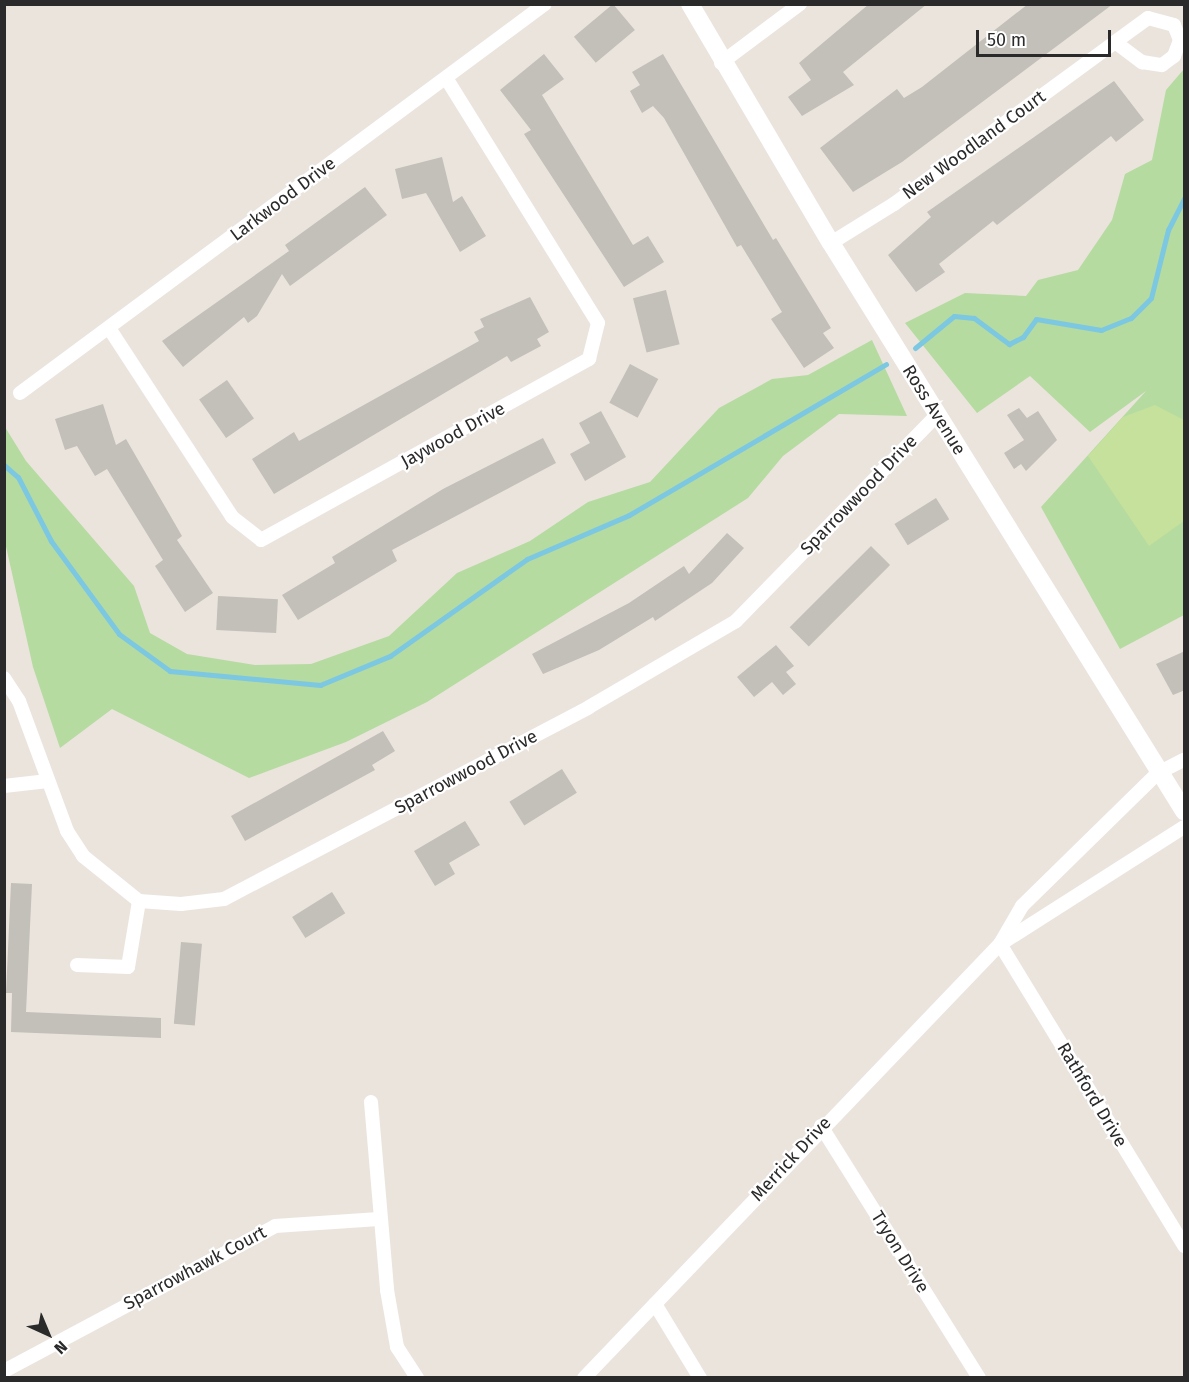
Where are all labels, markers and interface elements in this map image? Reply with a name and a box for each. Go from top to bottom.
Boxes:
scale bar [979,18,1114,56]
text: 50 m [987,29,1026,51]
street label: New Woodland Court [898,86,1050,204]
street label: Larkwood Drive [226,152,340,246]
street label: Ross Avenue [898,361,970,459]
street label: Jaywood Drive [397,398,509,472]
street label: Sparrowwood Drive [796,430,922,560]
street label: Sparrowwood Drive [391,725,541,819]
street label: Rathford Drive [1052,1039,1132,1151]
street label: Merrick Drive [746,1112,836,1206]
street label: Tryon Drive [866,1207,934,1297]
street label: Sparrowhawk Court [120,1221,270,1315]
north arrow [18,1304,78,1364]
text: N [50,1337,71,1358]

